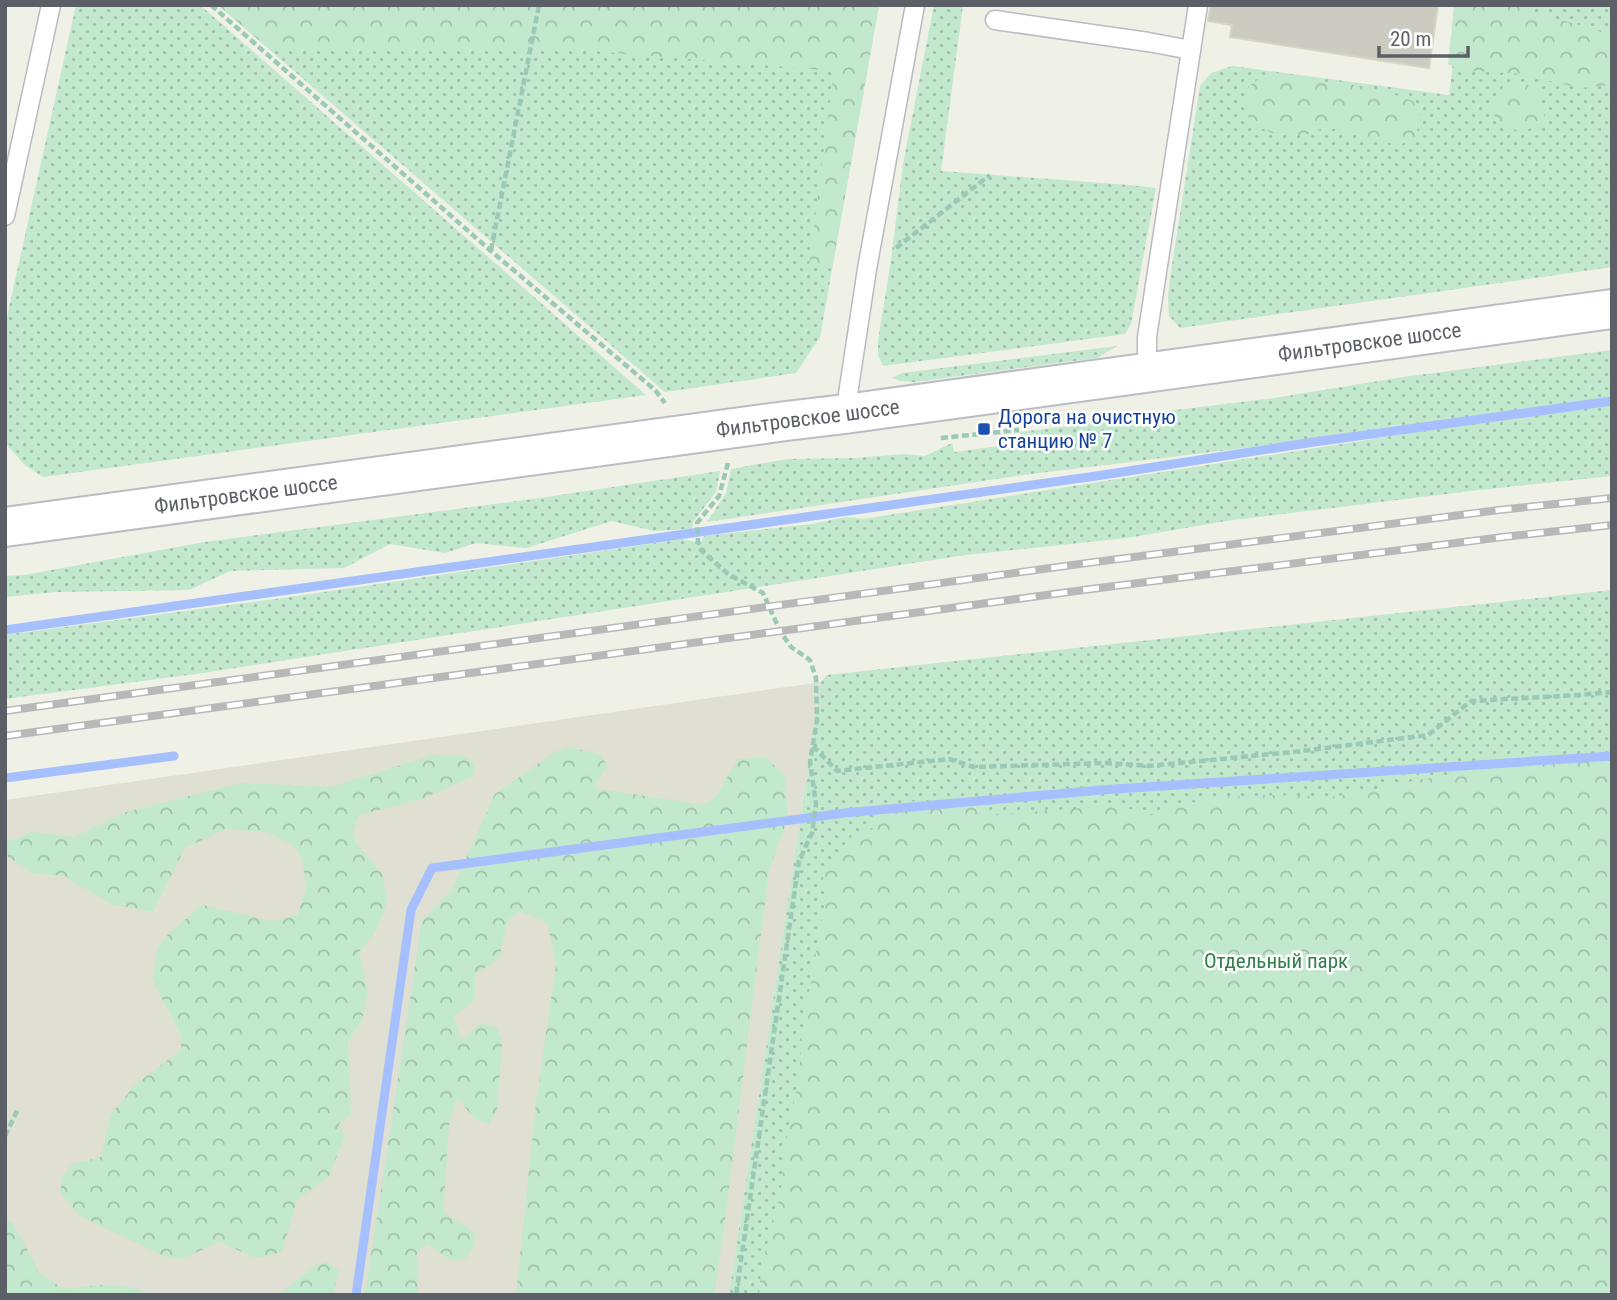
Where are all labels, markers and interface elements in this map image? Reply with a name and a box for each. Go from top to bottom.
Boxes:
scale bar [1379,14,1468,58]
text: 20 m [1390,27,1431,51]
street label: Фильтровское шоссе [1276,318,1463,367]
street label: Фильтровское шоссе [714,395,901,442]
place label: Дорога на очистную станцию № 7 [998,405,1176,453]
marker: Дорога на очистную станцию № 7 [976,421,992,437]
street label: Фильтровское шоссе [153,470,339,519]
park label: Отдельный парк [1204,949,1348,973]

